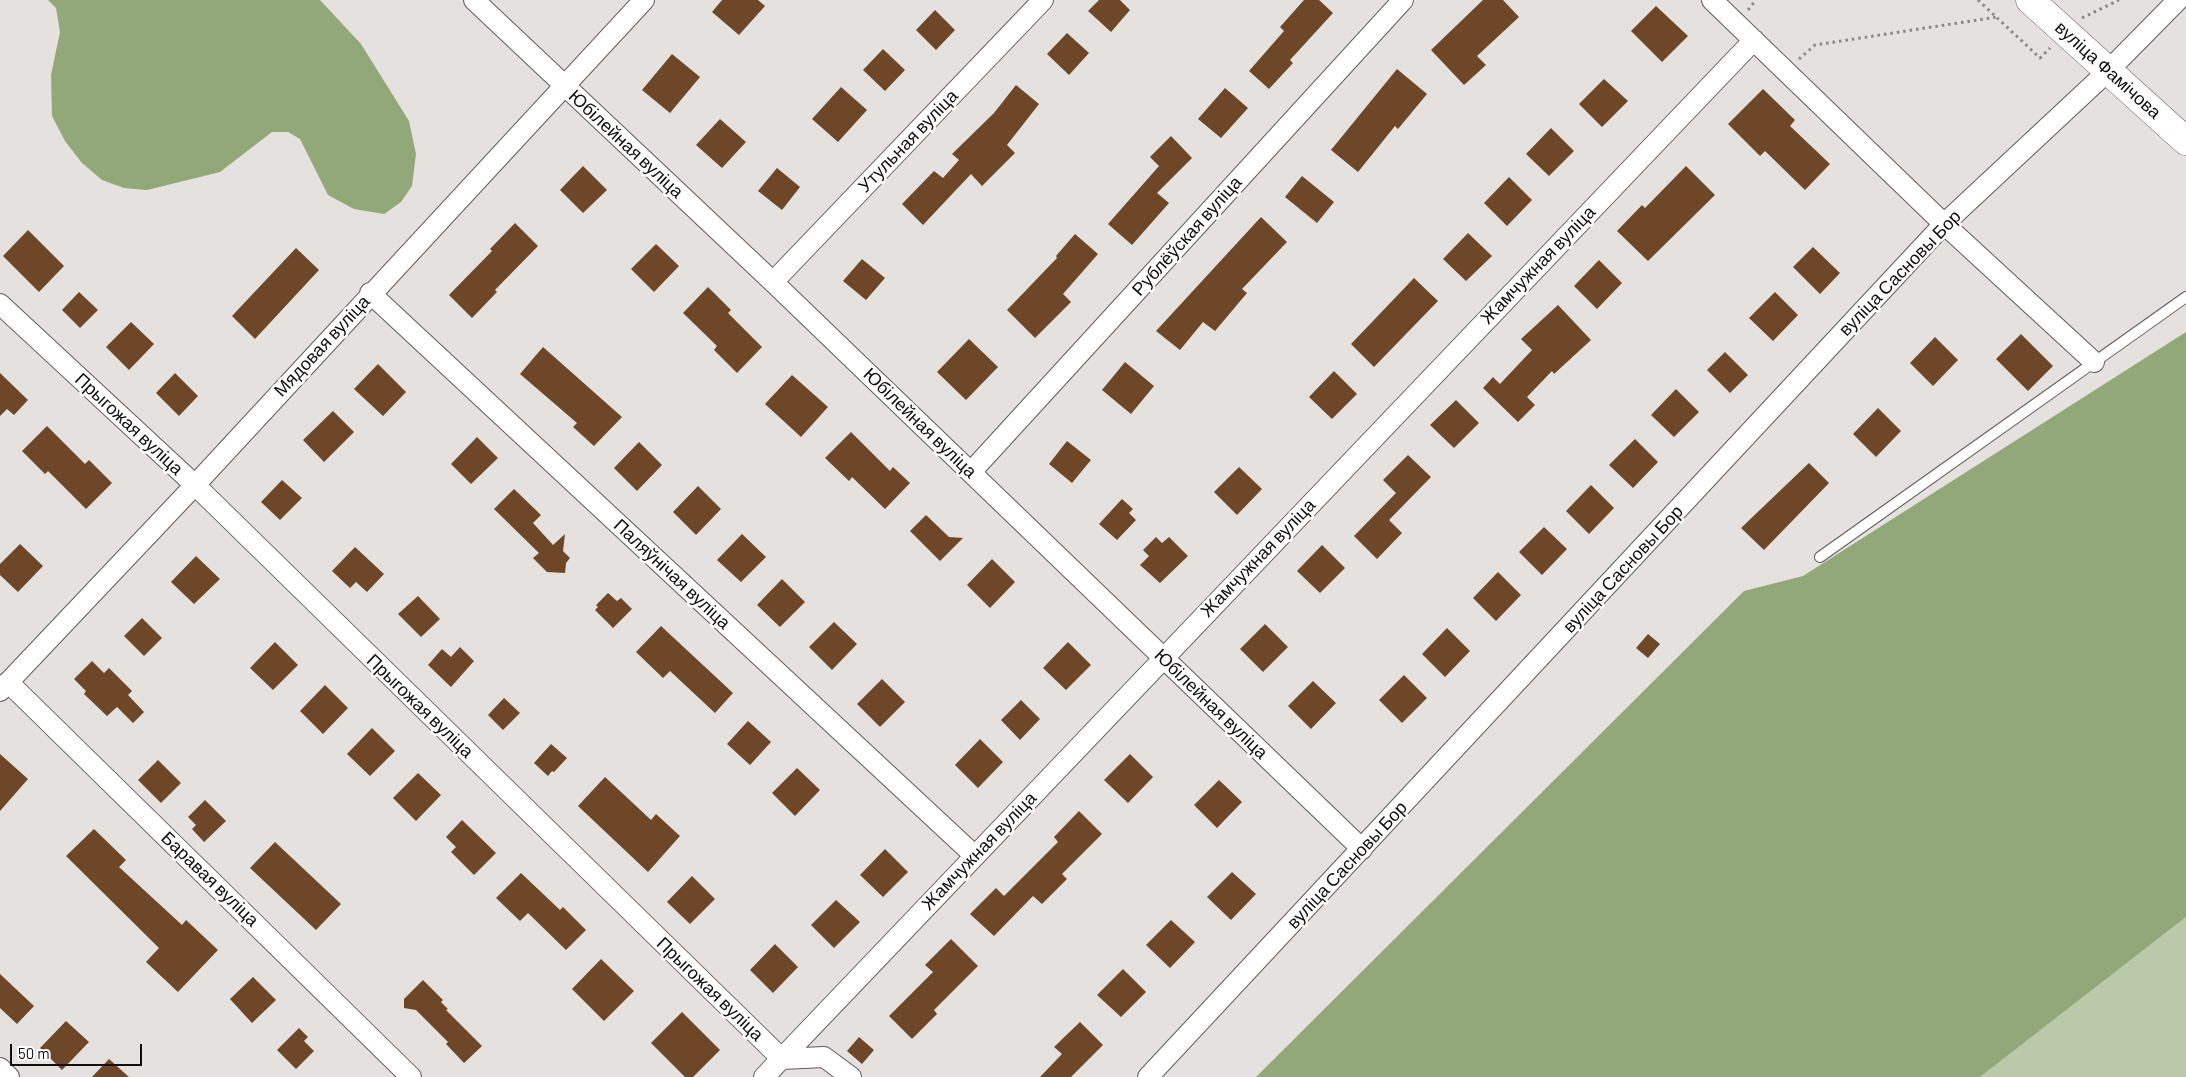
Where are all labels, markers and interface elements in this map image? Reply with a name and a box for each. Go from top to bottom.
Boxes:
street label: вуліца Фамічова [2051,17,2165,123]
street label: Юбілейная вуліца [564,85,688,203]
street label: Утульная вуліца [854,85,962,197]
street label: Рублёўская вуліца [1128,172,1246,300]
street label: Жамчужная вуліца [1476,201,1600,329]
street label: вуліца Сасновы Бор [1834,206,1966,340]
street label: Мядовая вуліца [270,291,374,401]
street label: Юбілейная вуліца [859,363,981,483]
street label: Прыгожая вуліца [70,368,188,480]
street label: Жамчужная вуліца [1196,494,1320,622]
street label: вуліца Сасновы Бор [1558,501,1688,637]
street label: Паляўнічая вуліца [609,514,735,634]
street label: Юбілейная вуліца [1150,644,1272,764]
street label: Прыгожая вуліца [362,650,478,762]
street label: Жамчужная вуліца [917,787,1041,915]
street label: вуліца Сасновы Бор [1282,797,1412,933]
street label: Баравая вуліца [157,827,263,931]
street label: Прыгожая вуліца [652,933,768,1045]
scale bar [12,1034,145,1066]
text: 50 m [18,1044,50,1062]

